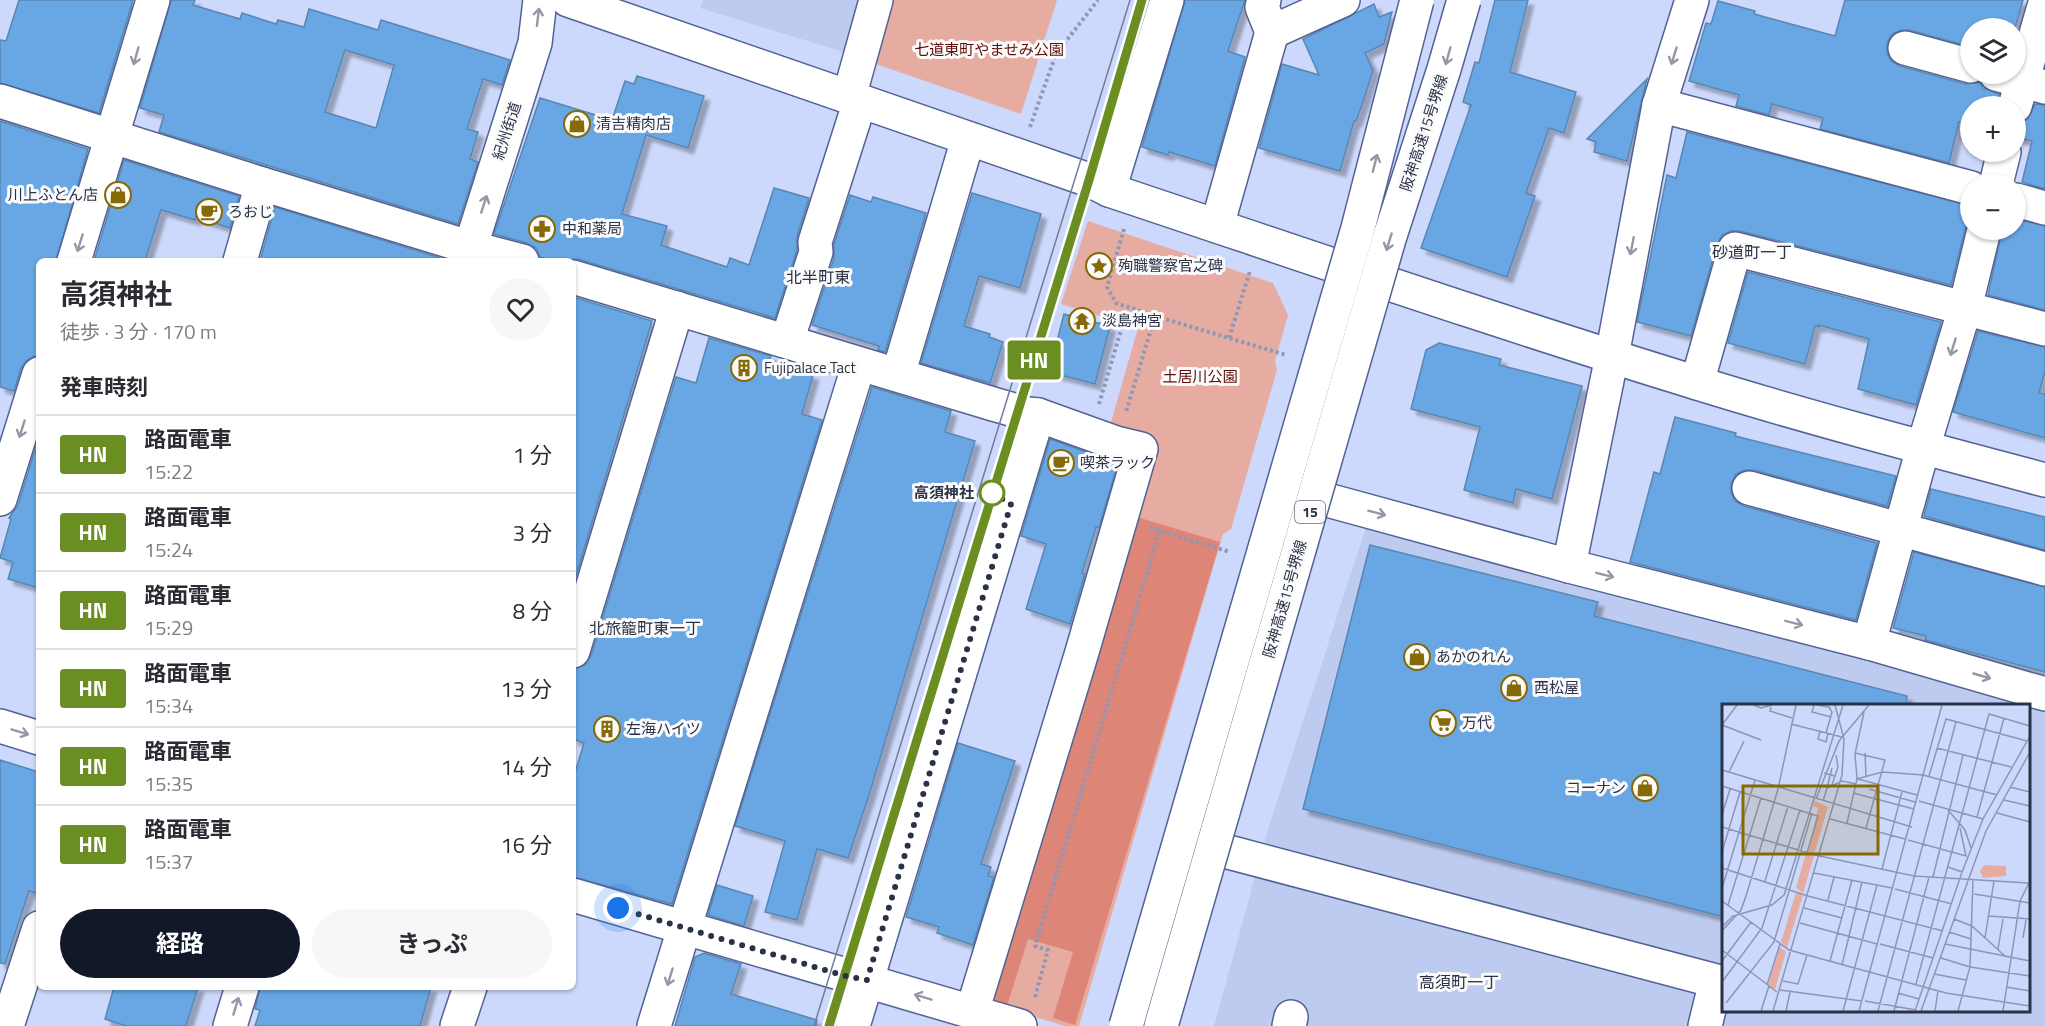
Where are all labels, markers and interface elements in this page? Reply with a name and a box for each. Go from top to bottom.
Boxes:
one-way arrow [532,8,543,28]
map controls [1960,18,2026,240]
button: layers [1960,18,2026,84]
park label: 七道東町やませみ公園 [914,38,1064,61]
one-way arrow [130,46,141,65]
one-way arrow [1442,46,1453,65]
one-way arrow [1668,46,1679,65]
street label: 阪神高速15号堺線 [1394,71,1453,194]
button: + [1960,96,2026,162]
street label: 紀州街道 [486,99,527,163]
shop icon: 清吉精肉店 [562,109,592,139]
place label: 清吉精肉店 [596,112,671,135]
one-way arrow [1369,153,1381,172]
button: − [1960,174,2026,240]
shop icon: 川上ふとん店 [103,180,133,210]
place label: 川上ふとん店 [8,183,98,206]
one-way arrow [479,195,490,214]
cafe icon: ろおじ [194,197,224,227]
place label: ろおじ [228,200,273,223]
pharmacy icon: 中和薬局 [527,214,557,244]
place label: 中和薬局 [562,217,622,240]
one-way arrow [1382,232,1393,251]
one-way arrow [73,233,84,252]
one-way arrow [1626,236,1637,255]
district label: 砂道町一丁 [1712,240,1792,264]
place icon: 殉職警察官之碑 [1084,251,1114,281]
place label: 殉職警察官之碑 [1118,254,1223,277]
district label: 北半町東 [786,265,850,289]
text: 高須神社 [60,272,172,315]
button: heart [489,278,552,341]
temple icon: 淡島神宮 [1067,306,1097,336]
place label: 淡島神宮 [1102,309,1162,332]
text: 徒歩 · 3 分 · 170 m [60,316,217,347]
one-way arrow [1947,337,1958,356]
line badge: HN [1007,340,1061,380]
text: HN [1020,344,1048,376]
building icon: Fujipalace Tact [729,353,759,383]
place label: Fujipalace Tact [764,356,856,379]
park label: 土居川公園 [1162,365,1238,388]
text: 発車時刻 [60,370,148,404]
one-way arrow [16,419,27,438]
text: 路面電車 [144,422,232,456]
text: HN [79,438,107,470]
text: 1 分 [513,438,552,472]
cafe icon: 喫茶ラック [1046,448,1076,478]
place label: 喫茶ラック [1080,451,1155,474]
text: 15:22 [144,456,193,487]
marker: 高須神社 [979,480,1005,506]
place label: 高須神社 [914,481,974,504]
text: 路面電車 [144,500,232,534]
road number: 15 [1295,501,1325,523]
one-way arrow [1367,508,1386,519]
text: HN [79,516,107,548]
text: 3 分 [513,516,552,550]
text: 15:24 [144,534,193,565]
street label: 阪神高速15号堺線 [1257,537,1312,661]
one-way arrow [1596,570,1615,581]
text: 路面電車 [144,578,232,612]
text: HN [79,594,107,626]
text: 8 分 [513,594,552,628]
text: 15:29 [144,612,193,643]
district label: 北旅籠町東一丁 [589,616,701,640]
one-way arrow [1784,618,1803,630]
shop icon: あかのれん [1402,642,1432,672]
place label: あかのれん [1436,645,1511,668]
text: 路面電車 [144,656,232,690]
one-way arrow [1972,671,1991,682]
text: HN [79,672,107,704]
text: 13 分 [501,672,552,706]
shop icon: 西松屋 [1499,673,1529,703]
place label: 西松屋 [1534,676,1579,699]
text: 15:34 [144,690,193,721]
inset map [1722,704,2030,1011]
supermarket icon: 万代 [1428,708,1458,738]
place label: 万代 [1462,711,1492,734]
building icon: 左海ハイツ [592,714,622,744]
place label: 左海ハイツ [626,717,701,740]
one-way arrow [10,727,29,738]
text: 路面電車 [144,734,232,768]
text: HN [79,750,107,782]
text: 14 分 [501,750,552,784]
text: 15:35 [144,768,193,799]
shop icon: コーナン [1630,773,1660,803]
place label: コーナン [1566,776,1626,799]
text: 路面電車 [144,812,232,846]
text: HN [79,828,107,860]
text: 16 分 [501,828,552,862]
text: 15:37 [144,846,193,877]
your location [603,893,633,923]
button: 経路 [60,909,300,978]
button: きっぷ [312,909,552,978]
one-way arrow [663,967,674,986]
district label: 高須町一丁 [1419,970,1499,994]
one-way arrow [914,991,933,1002]
one-way arrow [231,997,242,1016]

